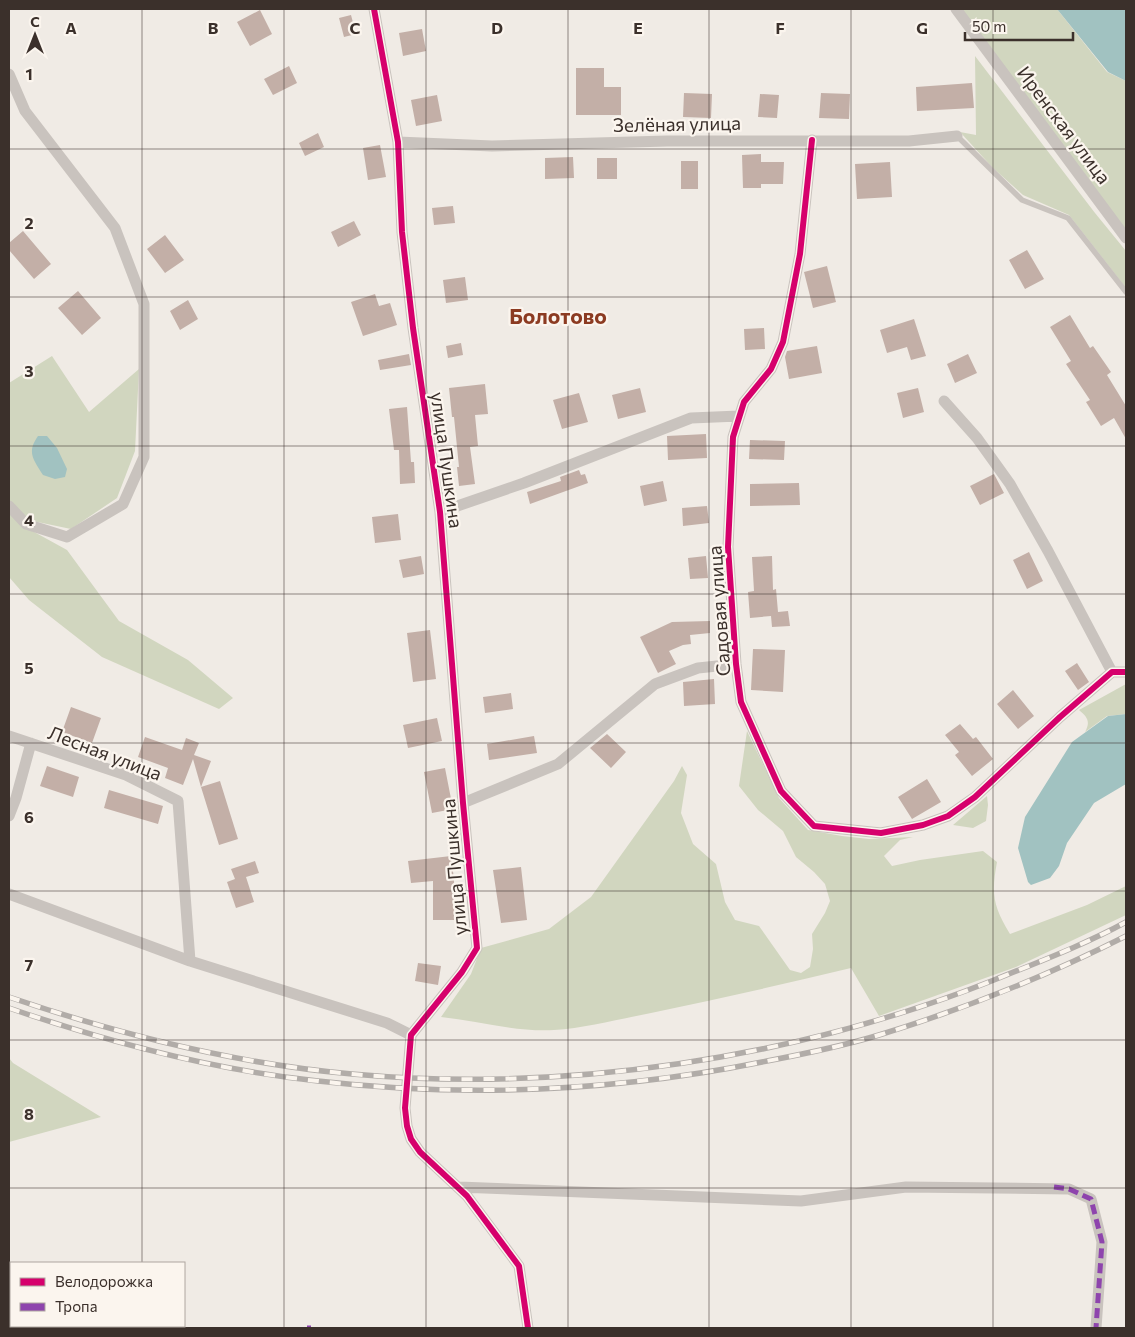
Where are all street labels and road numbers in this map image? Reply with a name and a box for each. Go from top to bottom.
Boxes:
street label: Иренская улица [1013,61,1116,188]
street label: Зелёная улица [613,111,741,136]
street label: улица Пушкина [427,390,468,529]
street label: Садовая улица [702,545,735,677]
street label: Лесная улица [45,720,165,785]
street label: улица Пушкина [436,798,471,936]

